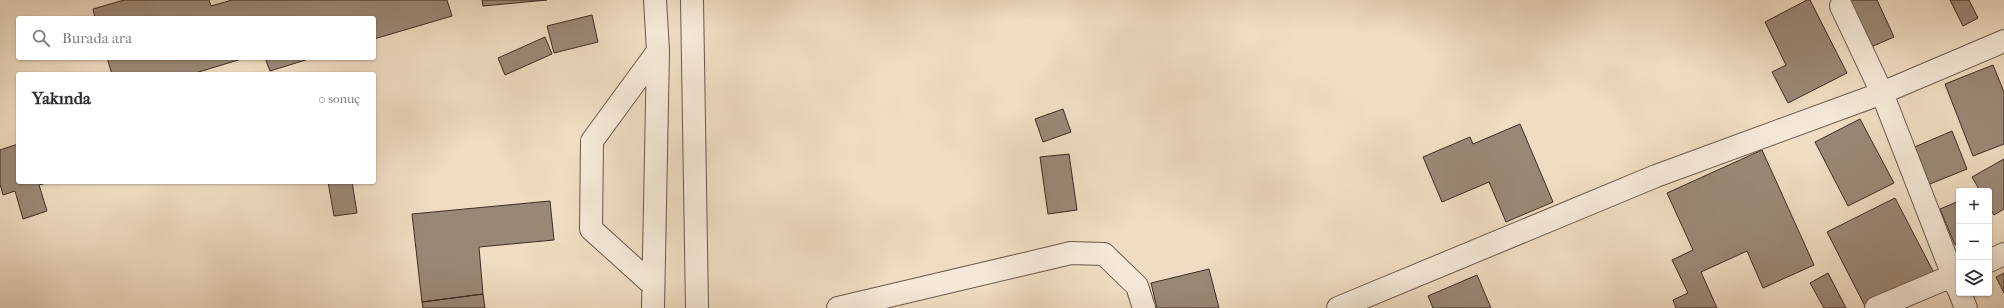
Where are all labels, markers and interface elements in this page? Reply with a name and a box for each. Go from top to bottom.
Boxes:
search box [16,16,376,60]
icon: search [30,27,52,49]
text: Burada ara [62,29,132,47]
text: Yakında [32,88,91,108]
text: 0 sonuç [318,91,360,106]
map controls [1956,188,1992,296]
button: + [1956,188,1992,224]
button: − [1956,224,1992,260]
button: layers [1956,260,1992,296]

